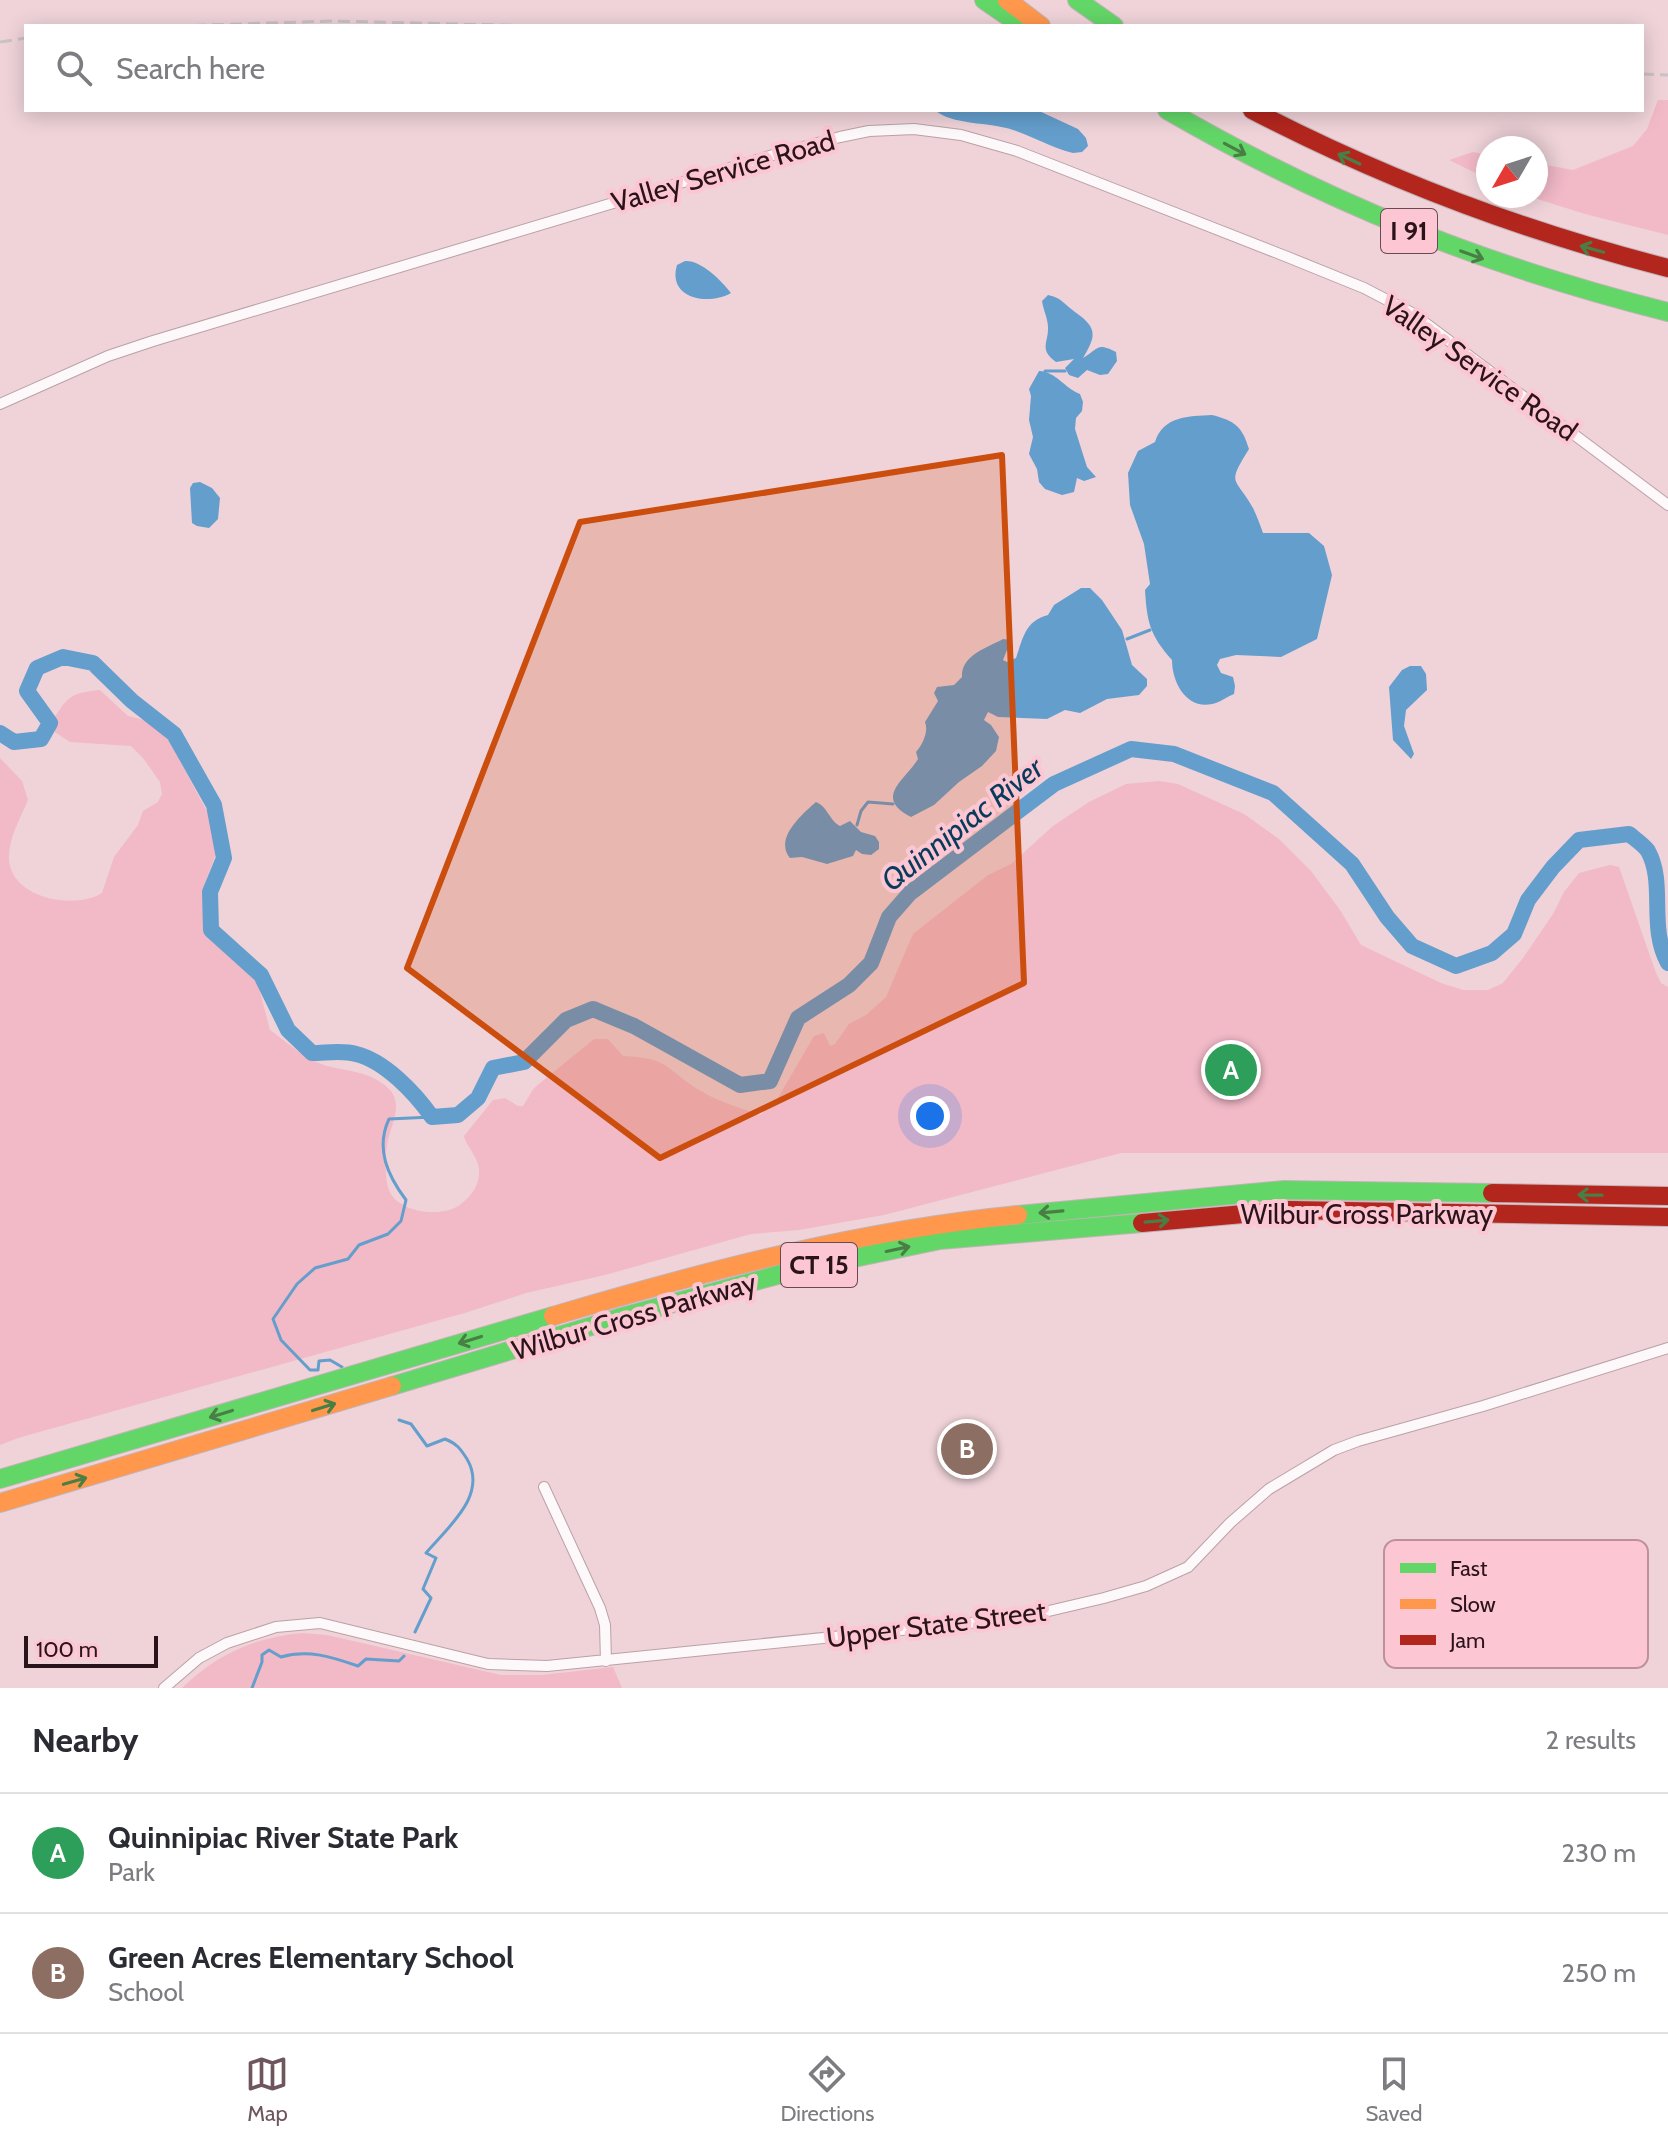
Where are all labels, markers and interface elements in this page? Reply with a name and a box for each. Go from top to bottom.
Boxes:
search box [24,24,1644,112]
icon: search [52,46,96,90]
text: Search here [116,50,265,87]
street label: Valley Service Road [608,123,838,219]
north arrow [1476,136,1548,208]
one-way arrow [1222,141,1246,157]
one-way arrow [1337,151,1361,166]
road number: I 91 [1381,209,1437,253]
one-way arrow [1580,240,1606,255]
one-way arrow [1459,248,1484,263]
street label: Valley Service Road [1376,288,1584,448]
water label: Quinnipiac River [874,748,1052,899]
pin: A [1205,1040,1257,1100]
your location [910,1096,950,1136]
one-way arrow [1577,1187,1604,1203]
street label: Wilbur Cross Parkway [1241,1197,1493,1231]
one-way arrow [1038,1205,1065,1220]
one-way arrow [1143,1214,1170,1229]
one-way arrow [885,1241,911,1256]
road number: CT 15 [781,1243,857,1287]
street label: Wilbur Cross Parkway [508,1265,760,1367]
one-way arrow [458,1333,484,1348]
one-way arrow [311,1398,336,1413]
one-way arrow [209,1407,235,1422]
pin: B [941,1419,993,1479]
one-way arrow [61,1473,87,1488]
legend [1384,1540,1648,1668]
text: Fast [1450,1555,1488,1582]
text: Slow [1450,1591,1496,1618]
street label: Upper State Street [824,1594,1048,1654]
text: Jam [1449,1627,1485,1654]
scale bar [24,1632,158,1668]
text: 100 m [36,1636,98,1663]
text: Nearby [32,1719,139,1761]
text: 2 results [1545,1724,1636,1756]
text: Quinnipiac River State Park [108,1819,458,1856]
text: A [50,1837,66,1869]
text: 230 m [1562,1837,1636,1869]
text: Park [108,1856,155,1888]
text: Green Acres Elementary School [108,1939,514,1976]
text: B [50,1957,66,1989]
text: 250 m [1562,1957,1636,1989]
text: School [108,1976,184,2008]
tab: Map [245,2052,289,2127]
tab: Directions [780,2052,874,2127]
tab: Saved [1365,2052,1423,2127]

